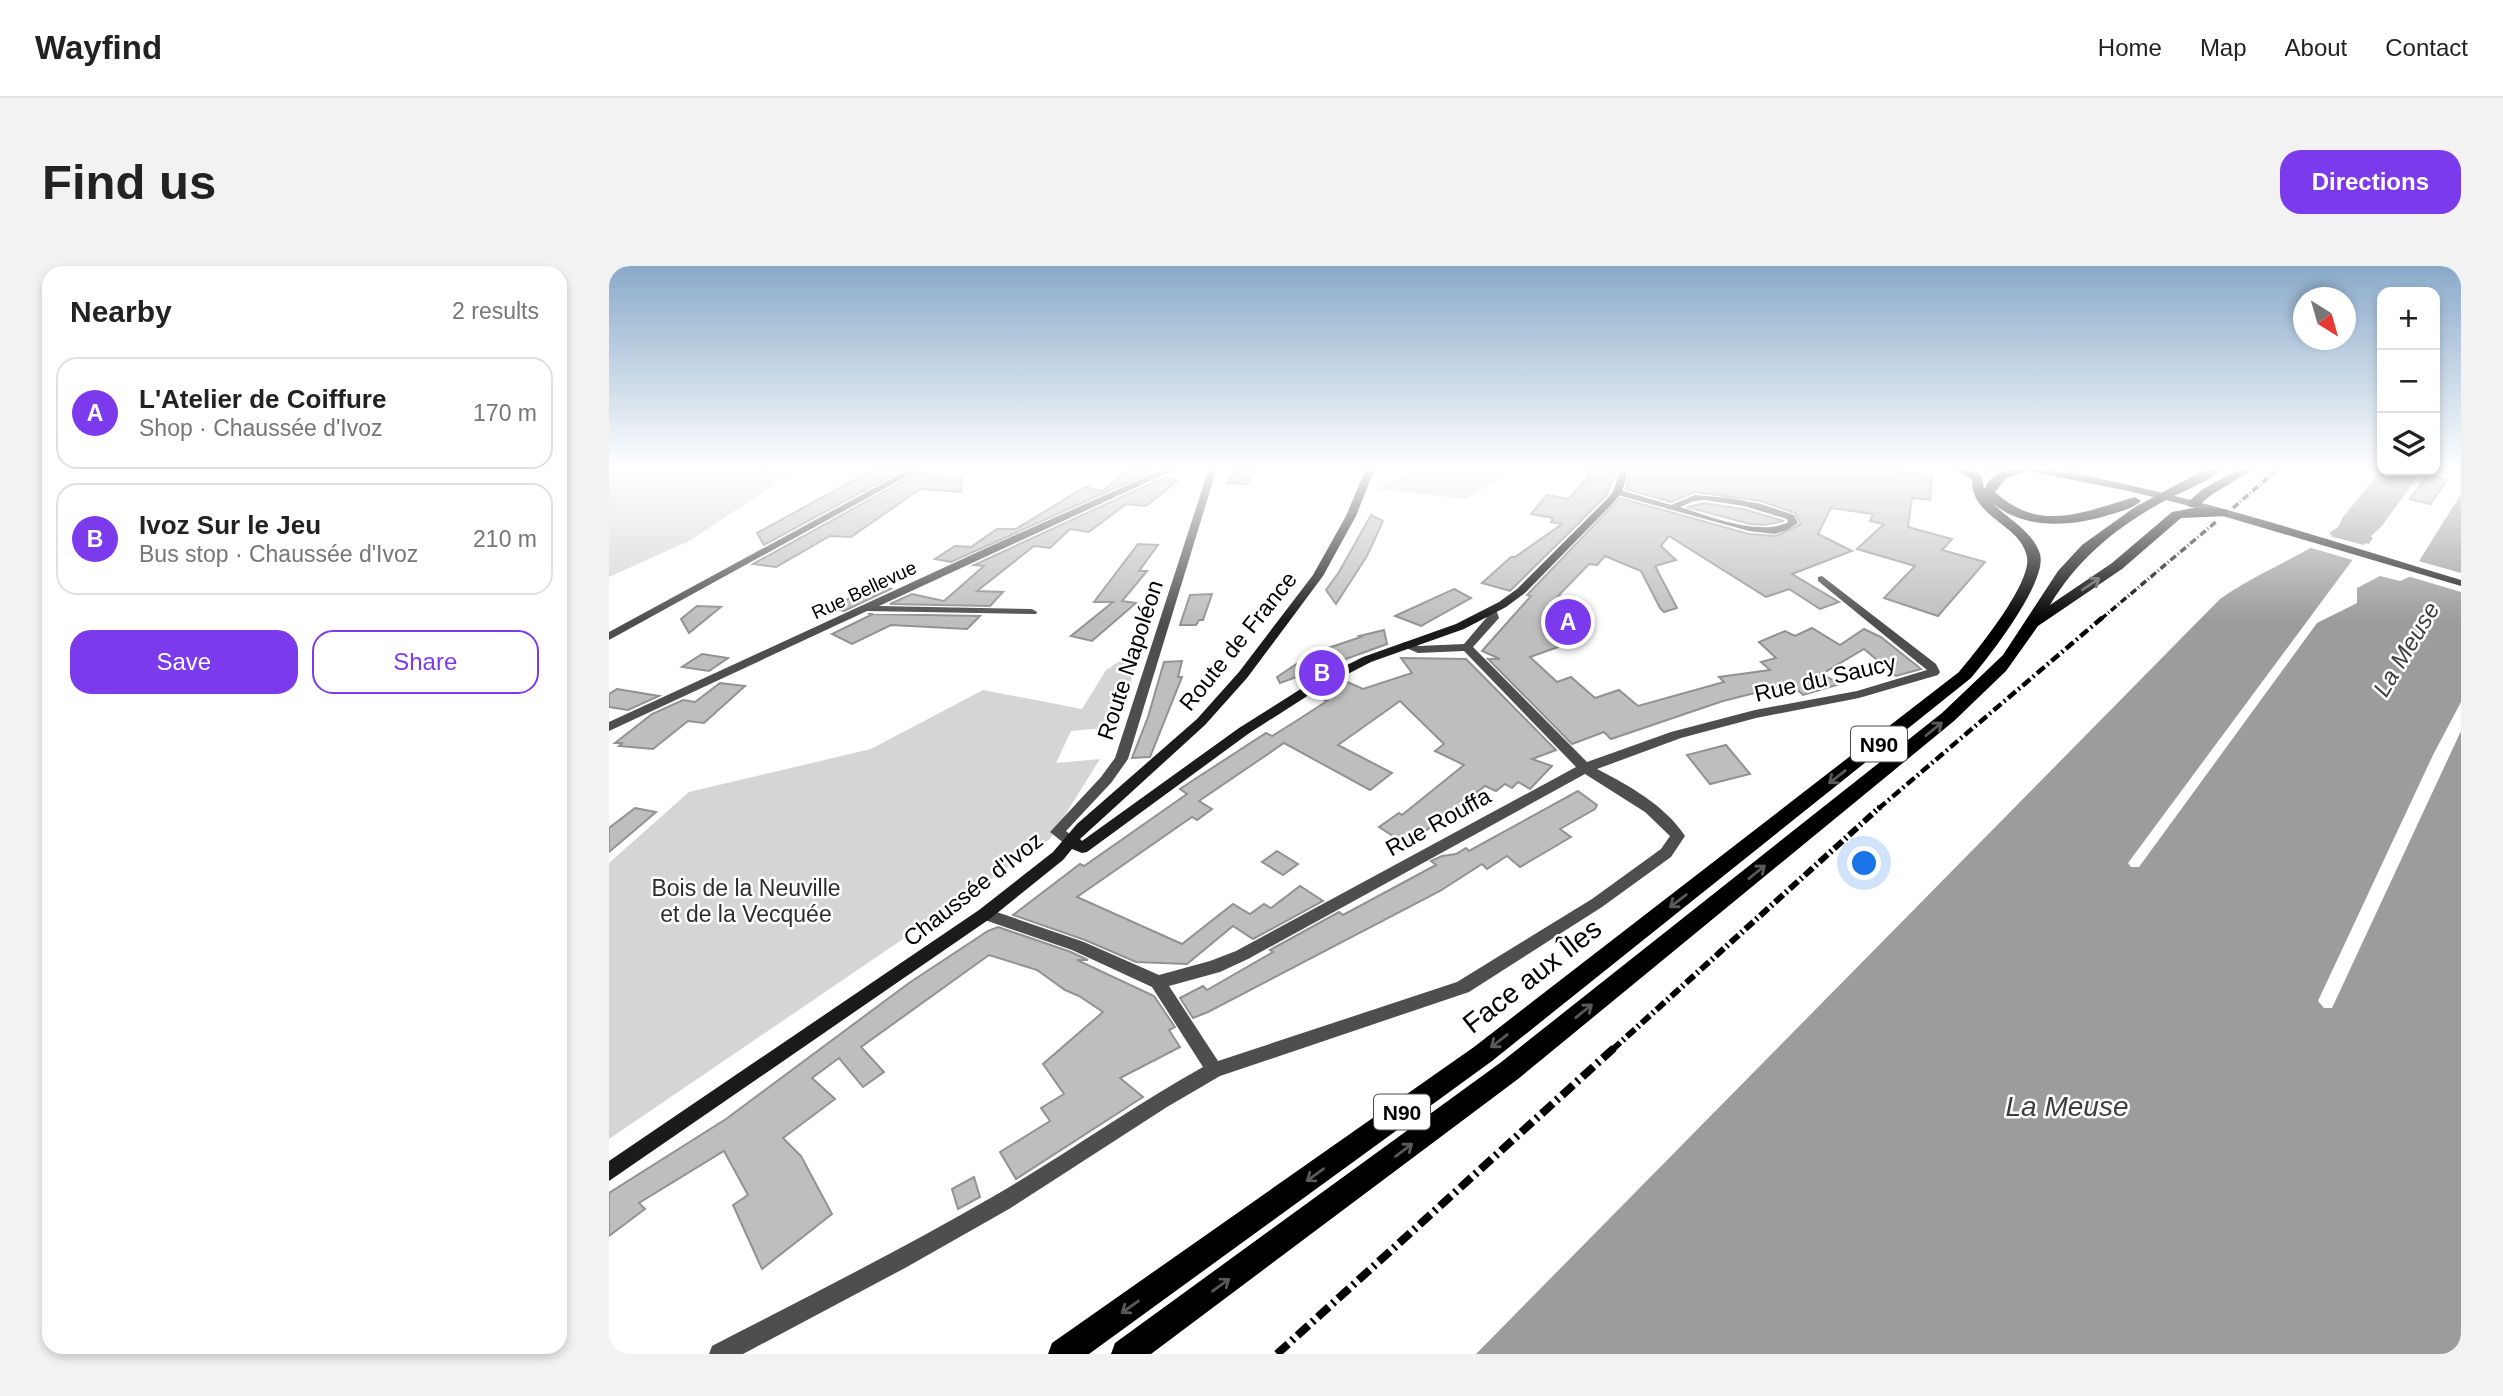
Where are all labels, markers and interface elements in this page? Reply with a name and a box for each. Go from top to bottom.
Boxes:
text: Wayfind [35,29,162,66]
text: Home [2098,34,2162,61]
text: Map [2200,34,2247,61]
text: About [2285,34,2347,61]
text: Contact [2385,34,2468,61]
button: Directions [2280,150,2461,214]
text: Find us [42,155,216,209]
north arrow [2293,287,2356,350]
map controls [2377,287,2440,476]
button: + [2377,287,2440,350]
text: Nearby [70,295,172,328]
text: 2 results [452,298,539,324]
button: − [2377,350,2440,413]
text: L'Atelier de Coiffure [139,384,386,414]
text: A [87,400,103,426]
text: 170 m [473,400,537,426]
button: layers [2377,413,2440,476]
text: Shop · Chaussée d'Ivoz [139,415,382,441]
text: Ivoz Sur le Jeu [139,510,321,540]
text: B [87,526,103,552]
text: 210 m [473,526,537,552]
text: Bus stop · Chaussée d'Ivoz [139,541,418,567]
street label: Rue Bellevue [808,557,920,623]
street label: Route de France [1174,566,1302,716]
street label: Route Napoléon [1092,577,1168,743]
one-way arrow [2080,577,2100,591]
pin: A [1545,596,1591,648]
water label: La Meuse [2367,597,2445,701]
button: Save [70,630,298,694]
button: Share [312,630,539,694]
pin: B [1299,647,1345,699]
street label: Rue du Saucy [1752,649,1899,707]
one-way arrow [1925,721,1943,737]
road number: N90 [1851,727,1907,762]
one-way arrow [1828,769,1847,784]
street label: Rue Rouffa [1381,782,1495,861]
street label: Chaussée d'Ivoz [898,827,1048,951]
your location [1847,846,1881,880]
one-way arrow [1748,864,1766,879]
park label: Bois de la Neuville et de la Vecquée [651,875,841,927]
one-way arrow [1670,894,1688,909]
street label: Face aux Îles [1457,913,1607,1039]
one-way arrow [1575,1003,1593,1019]
one-way arrow [1490,1034,1509,1049]
water label: La Meuse [2006,1091,2128,1122]
road number: N90 [1374,1094,1430,1130]
one-way arrow [1394,1142,1413,1157]
one-way arrow [1306,1168,1325,1182]
one-way arrow [1211,1278,1230,1292]
one-way arrow [1121,1300,1140,1314]

